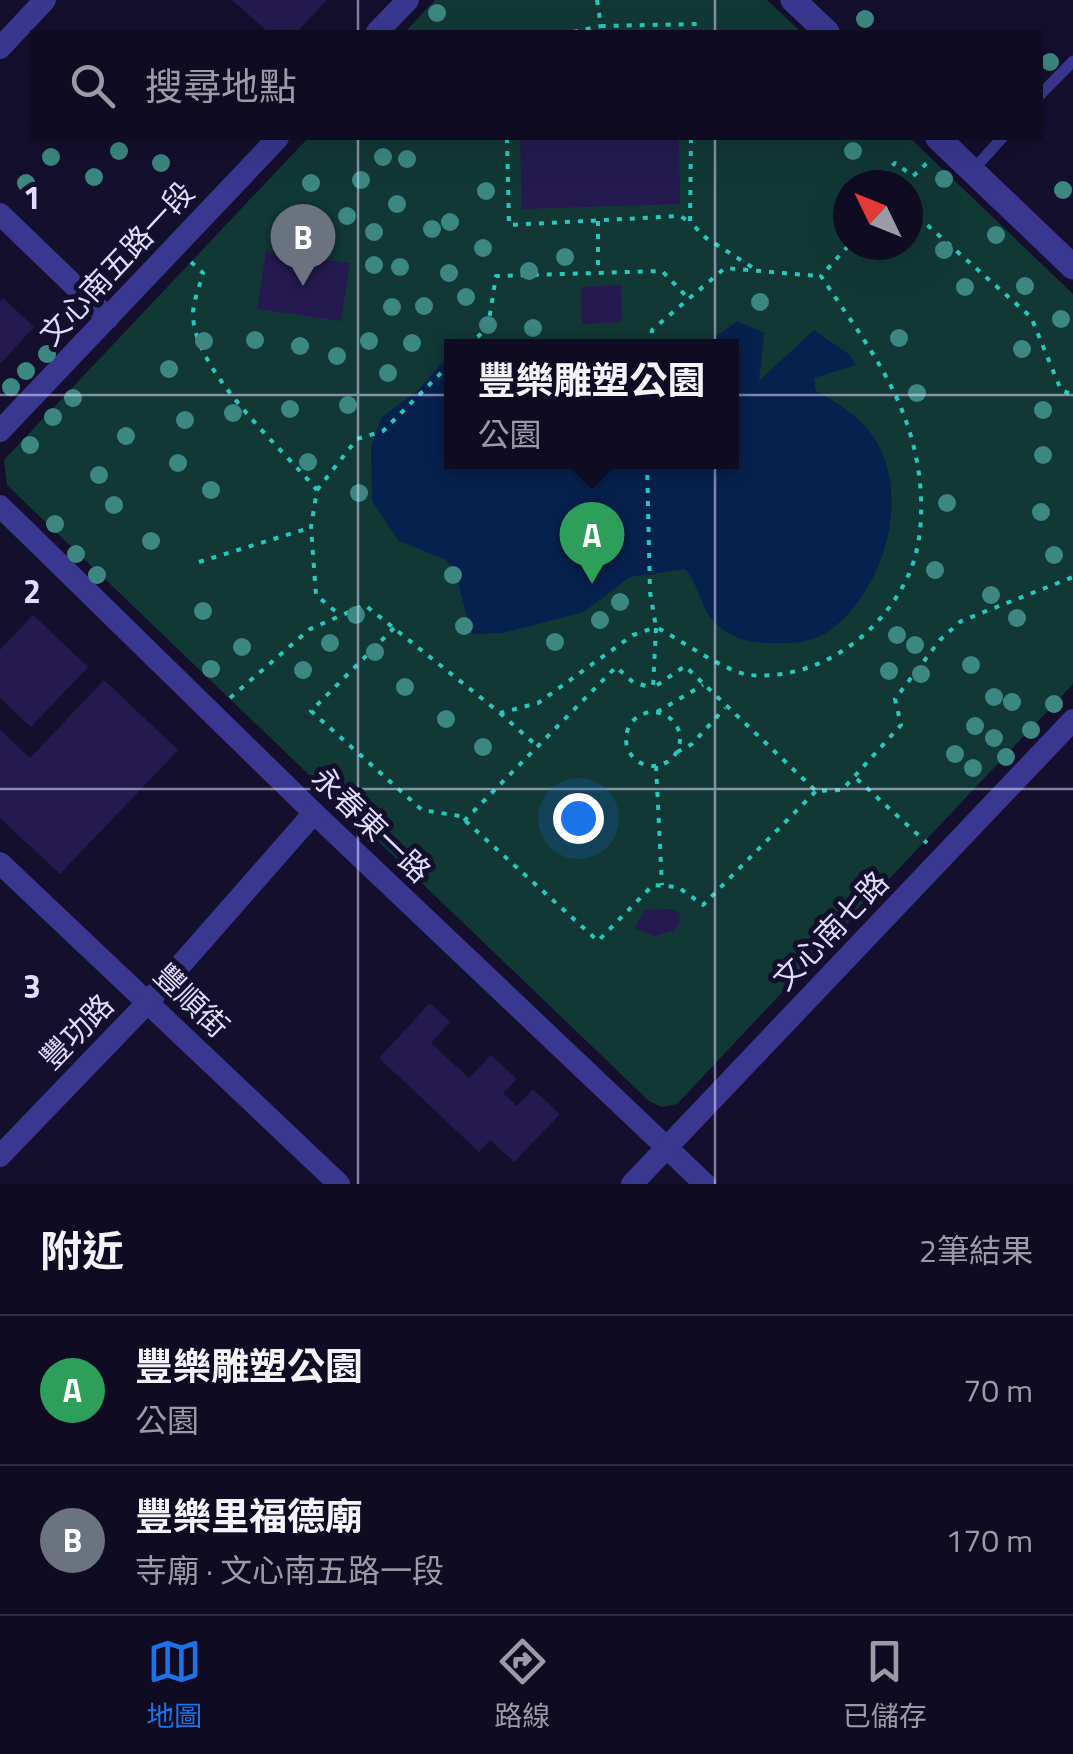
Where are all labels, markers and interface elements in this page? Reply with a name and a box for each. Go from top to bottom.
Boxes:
search box [30,30,1043,140]
text: 搜尋地點 [145,57,297,115]
icon: search [65,58,120,113]
north arrow [833,170,923,260]
street label: 文心南五路一段 [28,171,205,356]
text: 1 [23,173,41,221]
pin: B [270,204,336,286]
popup [444,339,739,469]
text: 豐樂雕塑公園 [477,351,706,409]
text: 公園 [477,410,542,458]
pin: A [560,502,624,584]
text: 2 [23,567,41,615]
street label: 永春東一路 [302,756,442,893]
your location [553,793,604,844]
street label: 文心南七路 [762,860,899,1000]
street label: 豐順街 [143,952,240,1048]
text: 3 [23,962,41,1010]
street label: 豐功路 [28,983,124,1080]
text: 附近 [40,1218,124,1282]
text: 2筆結果 [919,1226,1033,1274]
text: 豐樂雕塑公園 [135,1337,363,1395]
text: A [63,1366,82,1414]
text: 70 m [963,1366,1033,1414]
text: 公園 [135,1396,199,1444]
text: 豐樂里福德廟 [135,1487,363,1545]
text: B [63,1516,82,1564]
text: 170 m [945,1516,1033,1564]
text: 寺廟 · 文心南五路一段 [135,1546,444,1594]
tab: 地圖 [146,1634,202,1737]
tab: 路線 [494,1634,551,1737]
tab: 已儲存 [843,1634,927,1737]

